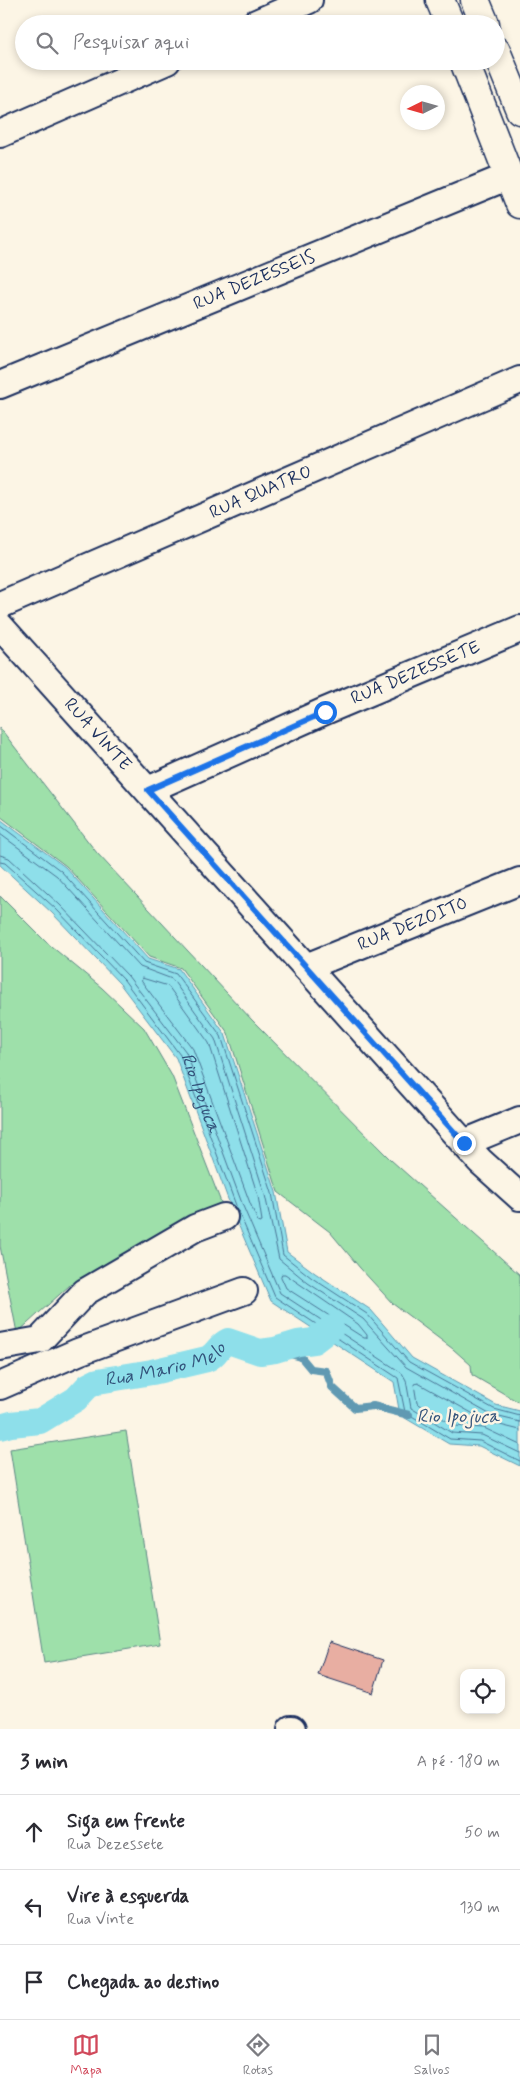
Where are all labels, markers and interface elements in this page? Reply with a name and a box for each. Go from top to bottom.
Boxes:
search box [15,15,505,70]
icon: search [33,29,61,57]
text: Pesquisar aqui [73,30,189,55]
north arrow [400,85,445,130]
street label: RUA DEZESSEIS [190,245,319,316]
street label: RUA QUATRO [206,459,316,525]
street label: RUA DEZESSETE [347,635,484,711]
street label: RUA VINTE [58,693,137,776]
route start [314,701,337,724]
street label: RUA DEZOITO [354,891,471,957]
water label: Rio Ipojuca [175,1049,227,1136]
route end [453,1132,476,1155]
water label: Rua Mario Melo [102,1336,232,1392]
water label: Rio Ipojuca [417,1404,500,1429]
map controls [460,1669,505,1714]
button: locate [460,1669,505,1714]
text: 3 min [20,1748,68,1776]
text: A pé · 180 m [417,1751,500,1772]
text: Siga em frente [67,1809,185,1834]
icon: ahead [20,1818,48,1846]
text: 50 m [464,1822,500,1843]
text: Rua Dezessete [67,1834,164,1855]
text: Vire à esquerda [67,1884,189,1909]
icon: left [20,1893,48,1921]
text: 130 m [459,1897,500,1918]
text: Rua Vinte [67,1909,134,1930]
icon: arrive [20,1968,48,1996]
text: Chegada ao destino [67,1970,219,1995]
tab: Mapa [70,2031,102,2079]
tab: Rotas [243,2031,273,2079]
tab: Salvos [414,2031,450,2079]

